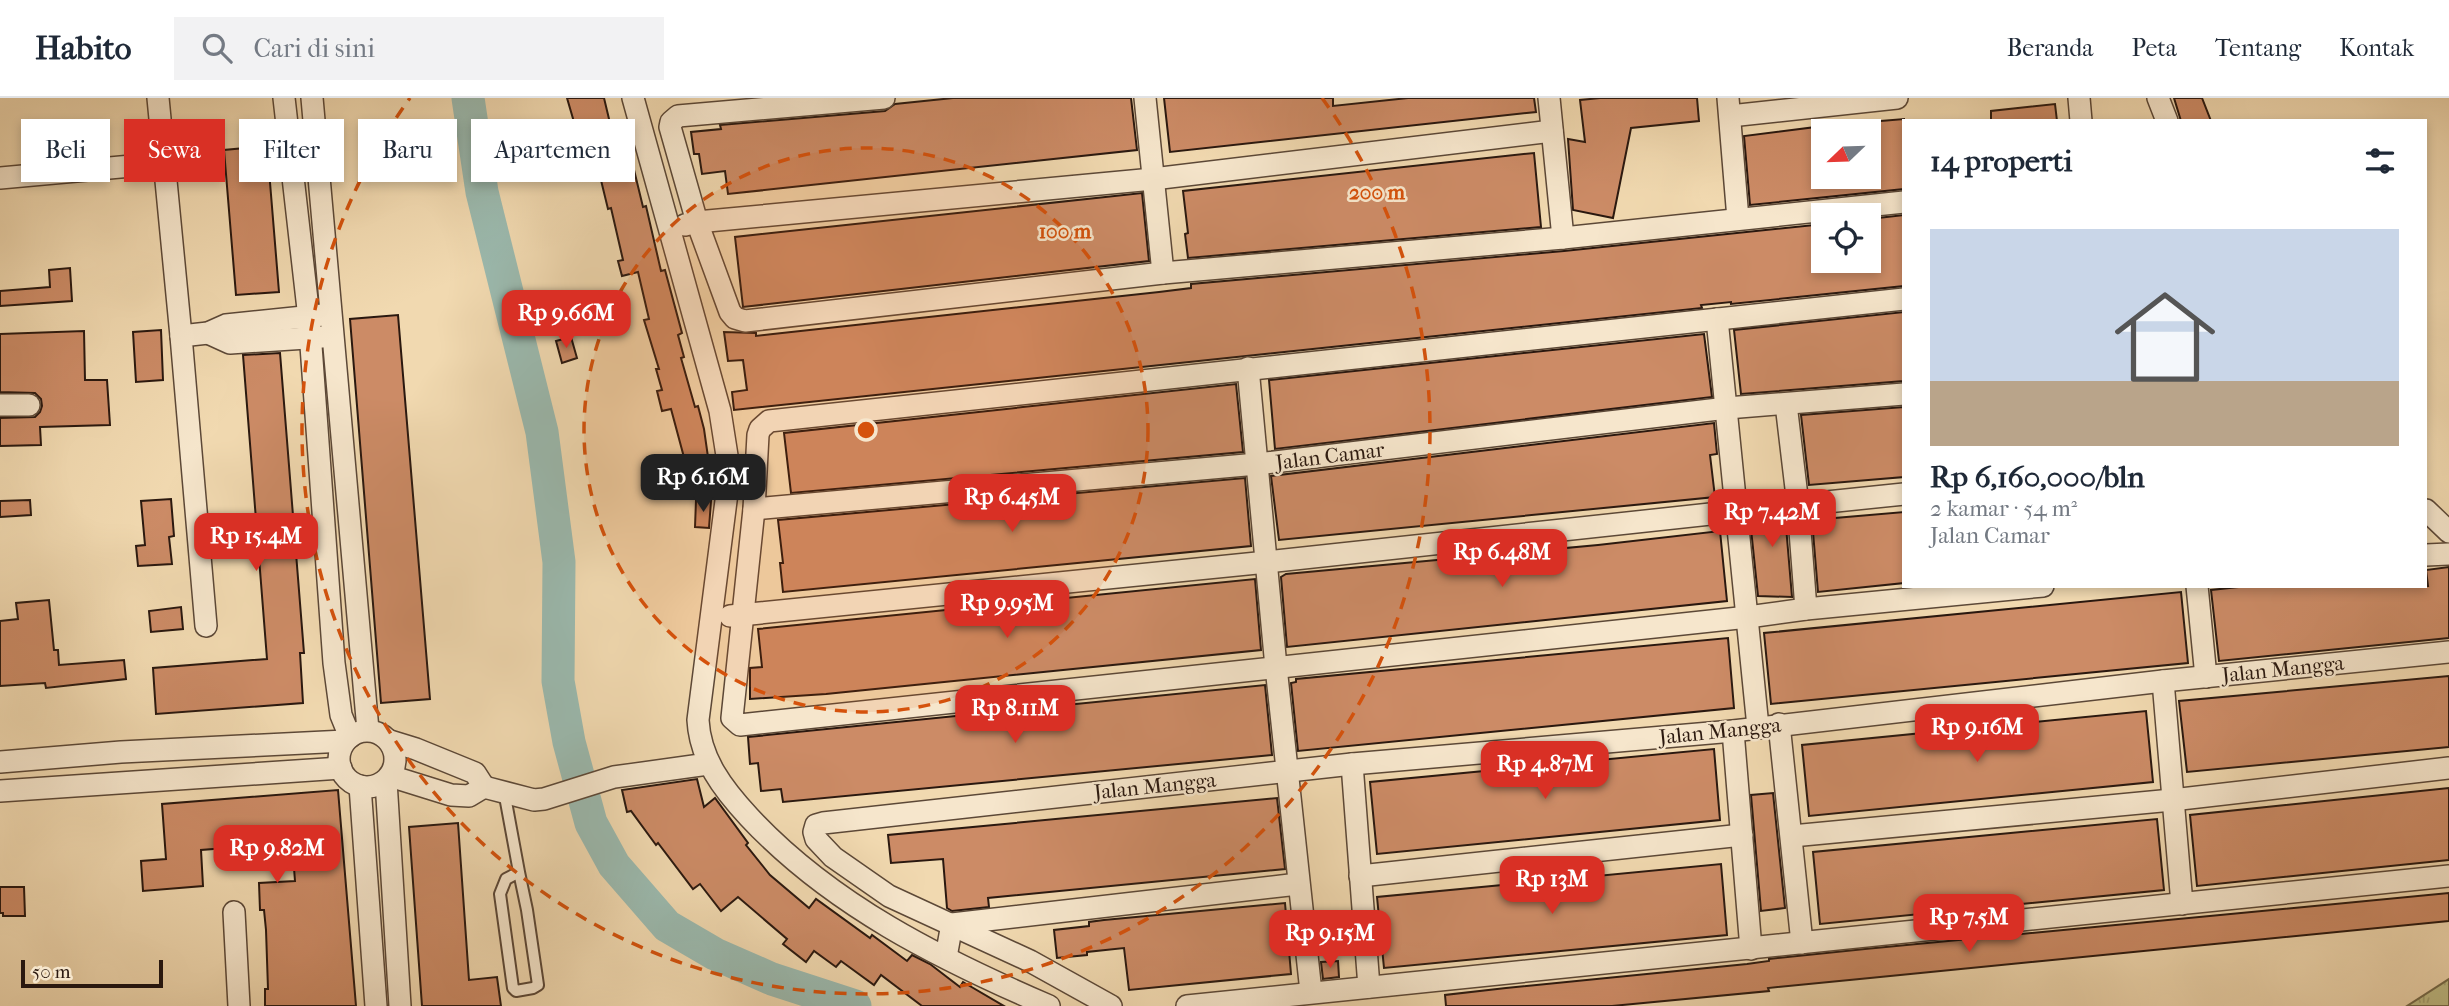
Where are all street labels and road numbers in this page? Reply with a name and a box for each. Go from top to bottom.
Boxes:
street label: Jalan Camar [1272,437,1386,475]
street label: Jalan Mangga [2219,651,2346,688]
street label: Jalan Mangga [1656,713,1783,750]
street label: Jalan Mangga [1091,768,1218,805]

